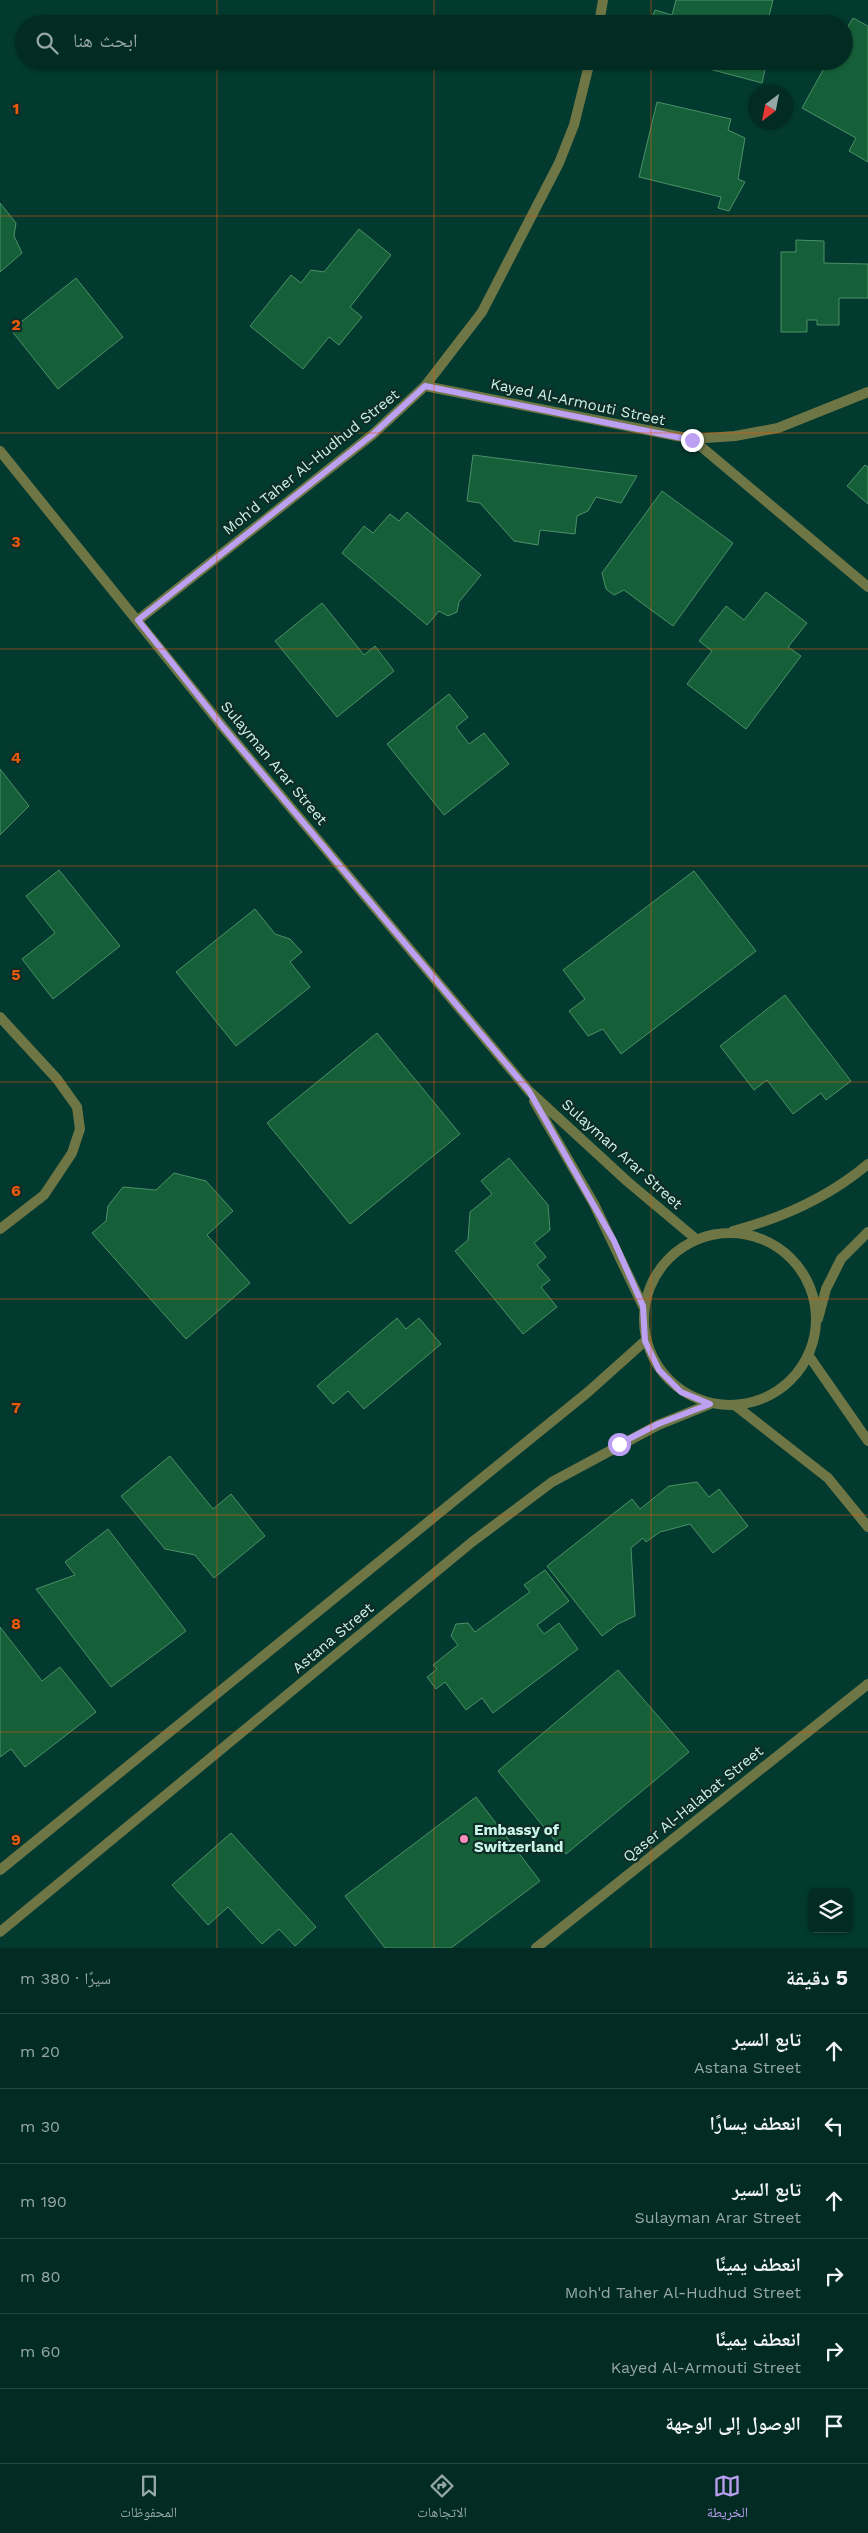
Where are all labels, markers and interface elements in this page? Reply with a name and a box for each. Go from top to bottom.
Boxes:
search box [15,15,853,70]
icon: search [33,29,61,57]
text: ابحث هنا [73,29,137,52]
north arrow [748,85,793,130]
text: 1 [13,99,19,118]
text: 2 [11,315,21,334]
street label: Kayed Al-Armouti Street [489,375,668,429]
street label: Moh'd Taher Al-Hudhud Street [219,385,403,539]
route end [681,429,704,452]
text: 3 [11,532,21,551]
street label: Sulayman Arar Street [217,697,332,829]
text: 4 [11,748,21,767]
text: 5 [11,965,21,984]
street label: Sulayman Arar Street [558,1095,687,1213]
text: 6 [11,1181,21,1200]
text: 7 [11,1398,21,1417]
route start [608,1433,631,1456]
street label: Astana Street [289,1598,378,1677]
text: 8 [11,1614,21,1633]
street label: Qaser Al-Halabat Street [619,1742,767,1866]
place label: Embassy of Switzerland [474,1821,563,1856]
text: 9 [11,1830,21,1849]
marker: Embassy of Switzerland [458,1833,470,1845]
map controls [808,1888,853,1933]
button: layers [808,1888,853,1933]
text: 5 دقيقة [786,1965,848,1990]
text: سيرًا · 380 m [20,1969,111,1988]
text: تابع السير [732,2028,801,2051]
icon: ahead [820,2037,848,2065]
text: 20 m [20,2042,60,2061]
text: Astana Street [694,2058,801,2077]
text: انعطف يسارًا [709,2112,801,2135]
icon: left [820,2112,848,2140]
text: 30 m [20,2117,60,2136]
text: تابع السير [732,2178,801,2201]
icon: ahead [820,2187,848,2215]
text: 190 m [20,2192,67,2211]
text: Sulayman Arar Street [634,2208,801,2227]
text: انعطف يمينًا [715,2253,801,2276]
icon: right [820,2262,848,2290]
text: 80 m [20,2267,61,2286]
text: Moh'd Taher Al-Hudhud Street [565,2283,801,2302]
text: انعطف يمينًا [715,2328,801,2351]
icon: right [820,2337,848,2365]
text: 60 m [20,2342,60,2361]
text: Kayed Al-Armouti Street [611,2358,801,2377]
text: الوصول إلى الوجهة [665,2412,801,2435]
icon: arrive [820,2412,848,2440]
tab: المحفوظات [120,2472,177,2526]
tab: الاتجاهات [417,2472,467,2526]
tab: الخريطة [707,2472,748,2526]

